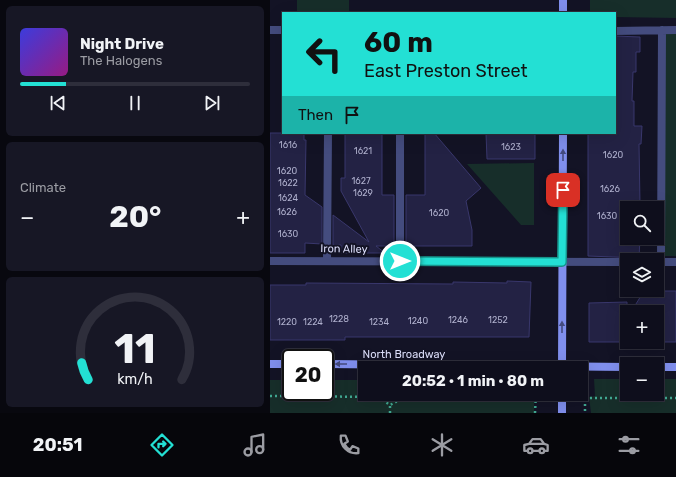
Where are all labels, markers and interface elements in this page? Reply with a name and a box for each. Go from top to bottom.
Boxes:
text: 60 m [364,26,433,59]
icon: left [298,28,350,80]
text: Night Drive [80,35,164,53]
text: The Halogens [80,53,162,68]
text: East Preston Street [364,60,528,82]
icon: previous [47,92,69,114]
icon: pause [124,92,146,114]
icon: next [201,92,223,114]
icon: arrive [341,104,363,126]
text: Then [298,106,333,124]
house number: 1616 [279,140,298,150]
house number: 1623 [501,142,521,152]
house number: 1621 [354,146,372,156]
one-way arrow [560,148,566,161]
house number: 1620 [603,150,623,160]
house number: 1620 [277,166,297,176]
pin [546,173,580,207]
house number: 1627 [351,176,371,186]
house number: 1622 [278,178,298,188]
icon: arrive [552,179,574,201]
text: Climate [20,180,66,195]
house number: 1626 [600,184,621,194]
house number: 1629 [353,188,373,198]
house number: 1624 [278,193,298,203]
text: 20° [109,199,161,235]
map controls [620,201,664,401]
button: search [620,201,664,245]
text: − [20,204,34,231]
text: + [236,204,250,231]
house number: 1626 [277,207,298,217]
house number: 1620 [429,208,449,218]
house number: 1630 [597,211,617,221]
house number: 1630 [278,229,298,239]
position arrow [379,240,421,282]
street label: Iron Alley [320,242,368,256]
button: layers [620,253,664,297]
button: + [620,305,664,349]
house number: 1228 [329,314,349,324]
house number: 1246 [448,315,469,325]
house number: 1252 [488,315,508,325]
house number: 1240 [408,316,428,326]
house number: 1220 [277,317,297,327]
house number: 1224 [303,317,323,327]
house number: 1234 [369,317,389,327]
one-way arrow [559,320,565,333]
text: 11 [114,324,156,373]
street label: North Broadway [363,348,445,361]
speed limit sign: 20 [282,349,334,401]
button: − [620,357,664,401]
one-way arrow [334,361,347,367]
text: km/h [117,371,153,388]
text: 20:52 · 1 min · 80 m [402,372,544,390]
icon: directions [148,431,176,459]
icon: music [241,431,269,459]
icon: phone [335,431,363,459]
icon: climate [428,431,456,459]
icon: car [522,431,550,459]
icon: filters [615,431,643,459]
text: 20:51 [33,434,82,456]

